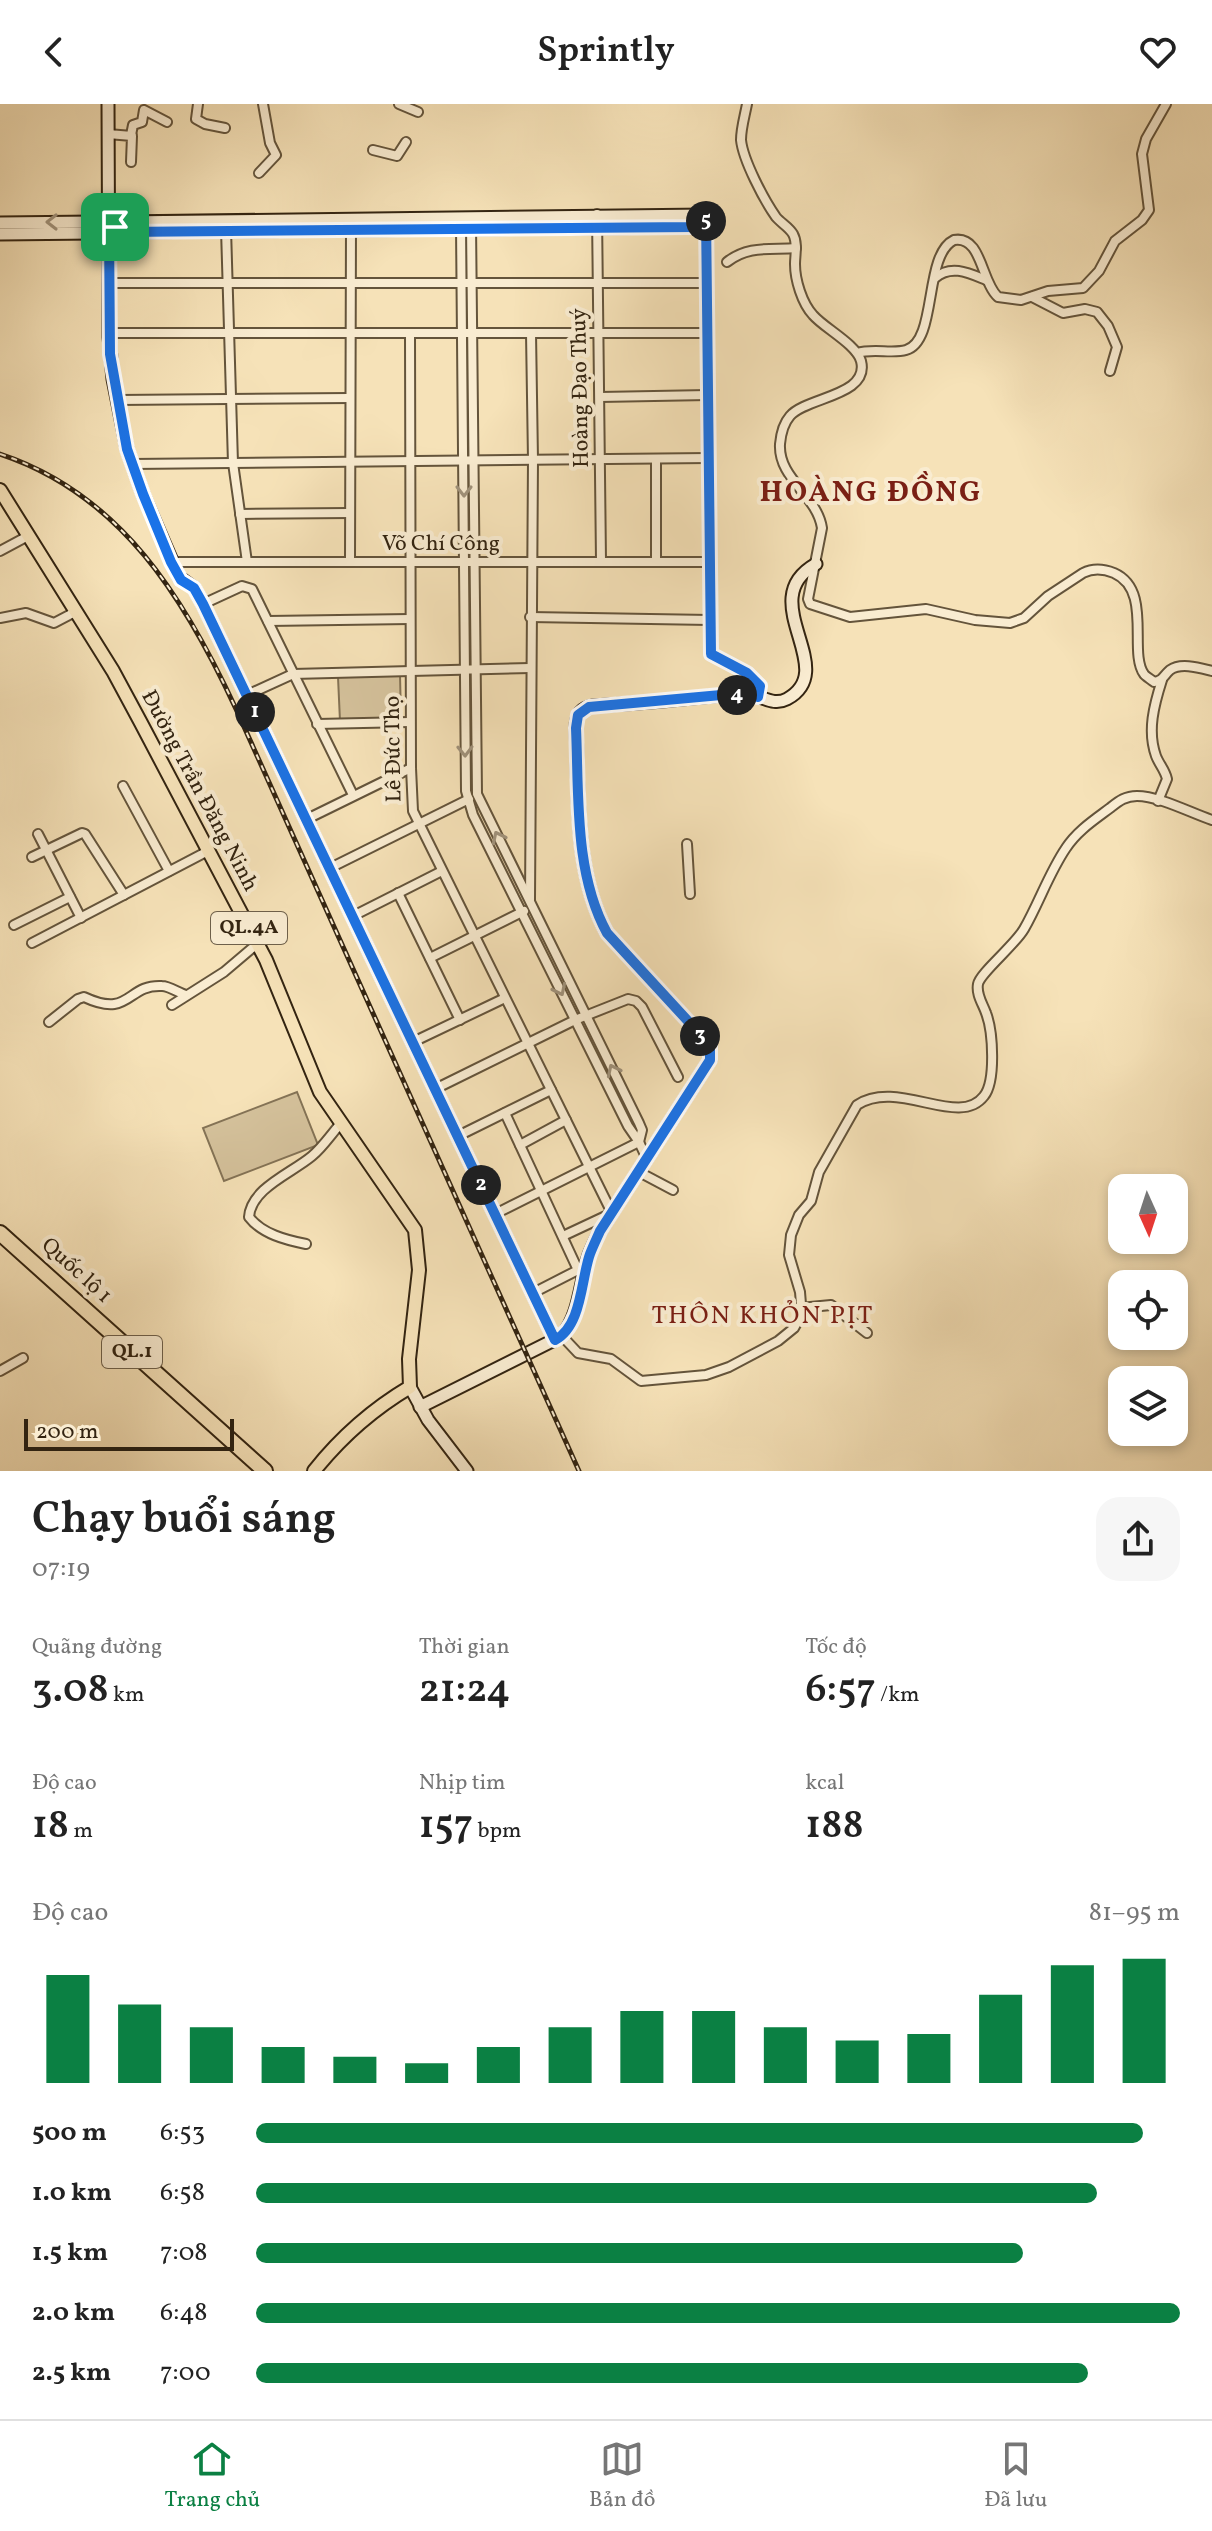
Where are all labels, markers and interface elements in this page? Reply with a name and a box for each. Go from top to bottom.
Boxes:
text: Sprintly [537,27,675,77]
icon: back [32,30,76,74]
icon: heart [1136,30,1180,74]
pin [81,193,149,261]
pin: 5 [686,201,726,241]
icon: arrive [93,205,137,249]
text: 5 [701,205,711,236]
one-way arrow [45,213,58,231]
street label: Hoàng Đạo Thuý [564,308,598,468]
district label: HOÀNG ĐỒNG [759,471,983,514]
one-way arrow [455,485,473,498]
street label: Võ Chí Công [382,529,500,560]
pin: 4 [717,675,757,715]
text: 4 [730,679,744,710]
street label: Đường Trần Đăng Ninh [133,685,265,897]
pin: 1 [235,692,275,732]
street label: Lê Đức Thọ [378,695,410,803]
text: 1 [251,696,259,727]
one-way arrow [456,745,474,758]
one-way arrow [492,831,507,846]
road number: QL.4A [211,912,287,944]
one-way arrow [550,981,566,996]
pin: 3 [680,1016,720,1056]
text: 3 [694,1020,706,1051]
one-way arrow [607,1064,623,1079]
pin: 2 [461,1165,501,1205]
text: 2 [475,1169,487,1200]
north arrow [1108,1174,1188,1254]
map controls [1108,1174,1188,1446]
street label: Quốc lộ 1 [34,1231,118,1311]
button: locate [1108,1270,1188,1350]
district label: THÔN KHỎN PỊT [651,1298,875,1334]
road number: QL.1 [102,1336,162,1368]
button: layers [1108,1366,1188,1446]
scale bar [24,1415,234,1451]
text: 200 m [36,1417,98,1448]
text: Chạy buổi sáng [32,1490,336,1551]
button: share [1096,1497,1180,1581]
text: 07:19 [32,1551,90,1587]
text: Quãng đường [32,1632,162,1663]
text: Thời gian [419,1632,510,1663]
text: Tốc độ [805,1632,867,1663]
text: 3.08 [32,1663,109,1719]
text: 21:24 [419,1663,510,1719]
text: 6:57 [805,1663,876,1719]
text: km [109,1680,145,1711]
text: /km [876,1680,920,1711]
text: Độ cao [32,1768,97,1799]
text: Nhịp tim [419,1768,506,1799]
text: kcal [805,1768,844,1799]
text: 18 [32,1799,69,1855]
text: 157 [419,1799,473,1855]
text: 188 [805,1799,864,1855]
text: m [69,1816,93,1847]
text: bpm [473,1816,522,1847]
text: Độ cao [32,1895,108,1931]
text: 81–95 m [1089,1895,1180,1931]
text: 500 m [32,2115,107,2151]
text: 6:53 [160,2115,205,2151]
text: 1.0 km [32,2175,112,2211]
text: 6:58 [160,2175,205,2211]
text: 1.5 km [32,2235,108,2271]
text: 7:08 [160,2235,208,2271]
text: 2.0 km [32,2295,115,2331]
text: 6:48 [160,2295,208,2331]
text: 2.5 km [32,2355,111,2391]
text: 7:00 [160,2355,211,2391]
tab: Trang chủ [164,2437,260,2516]
tab: Bản đồ [589,2437,655,2516]
tab: Đã lưu [984,2437,1048,2516]

